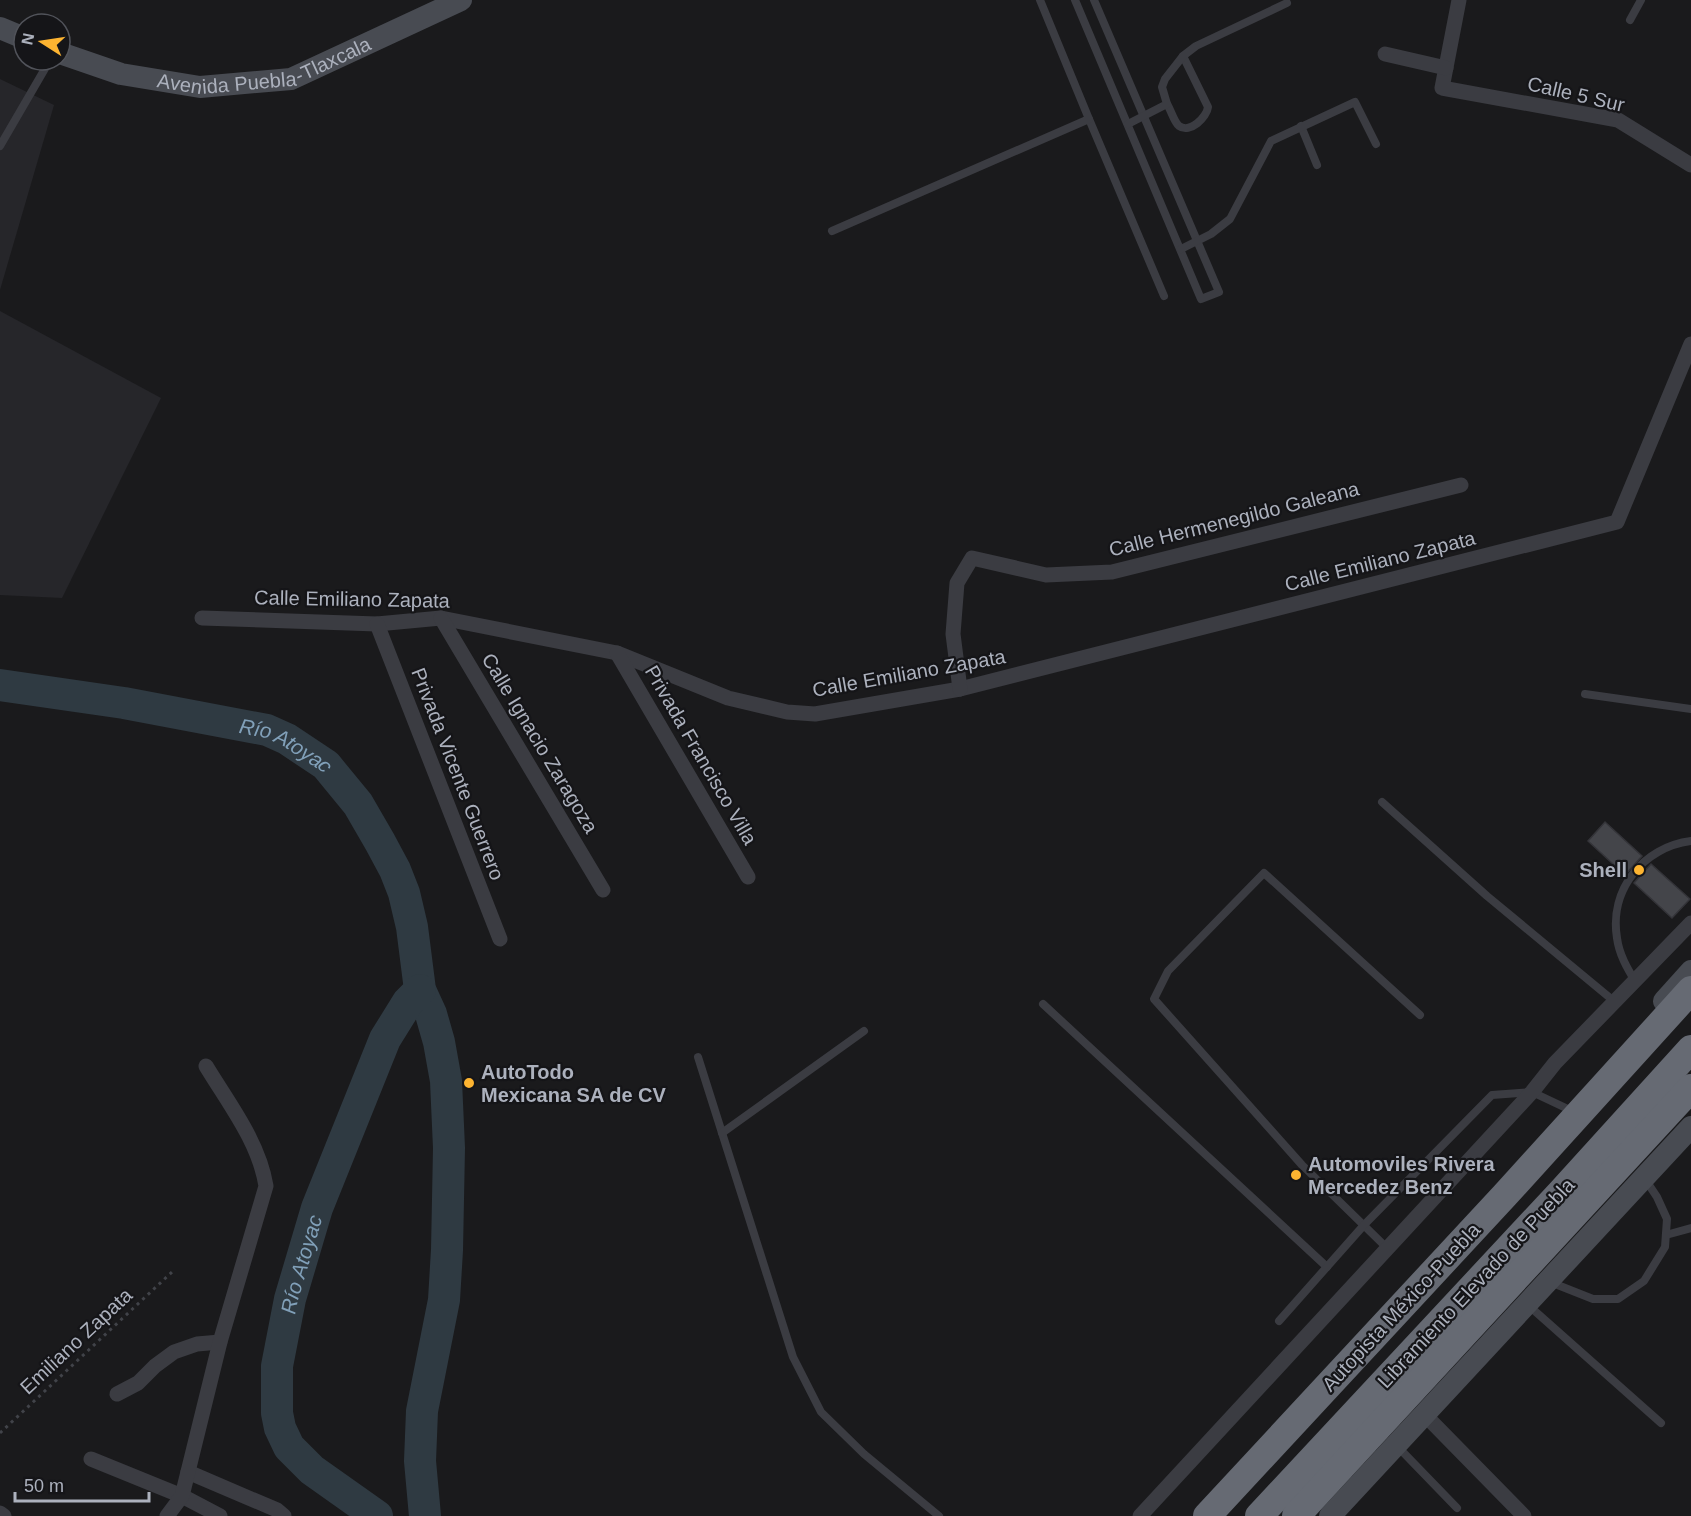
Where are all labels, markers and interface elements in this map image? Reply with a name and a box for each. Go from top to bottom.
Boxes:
north arrow [12,12,72,72]
text: N [18,32,37,46]
street label: Avenida Puebla-Tlaxcala [156,32,375,98]
street label: Calle 5 Sur [1525,72,1627,116]
street label: Calle Hermenegildo Galeana [1107,477,1362,561]
street label: Calle Emiliano Zapata [1282,526,1478,595]
street label: Calle Emiliano Zapata [254,586,451,612]
street label: Calle Emiliano Zapata [811,645,1008,701]
street label: Calle Ignacio Zaragoza [478,649,603,838]
street label: Privada Francisco Villa [641,662,762,849]
street label: Privada Vicente Guerrero [407,665,509,883]
water label: Río Atoyac [238,714,339,777]
place label: Shell [1579,859,1627,881]
marker: Shell [1632,863,1646,877]
place label: AutoTodo Mexicana SA de CV [481,1061,667,1106]
marker: AutoTodo Mexicana SA de CV [462,1076,476,1090]
place label: Automoviles Rivera Mercedez Benz [1308,1153,1496,1198]
marker: Automoviles Rivera Mercedez Benz [1289,1168,1303,1182]
street label: Libramiento Elevado de Puebla [1373,1173,1579,1392]
water label: Río Atoyac [276,1212,326,1316]
street label: Autopista México-Puebla [1318,1218,1485,1395]
street label: Emiliano Zapata [16,1283,137,1398]
scale bar [15,1465,148,1503]
text: 50 m [24,1476,64,1496]

